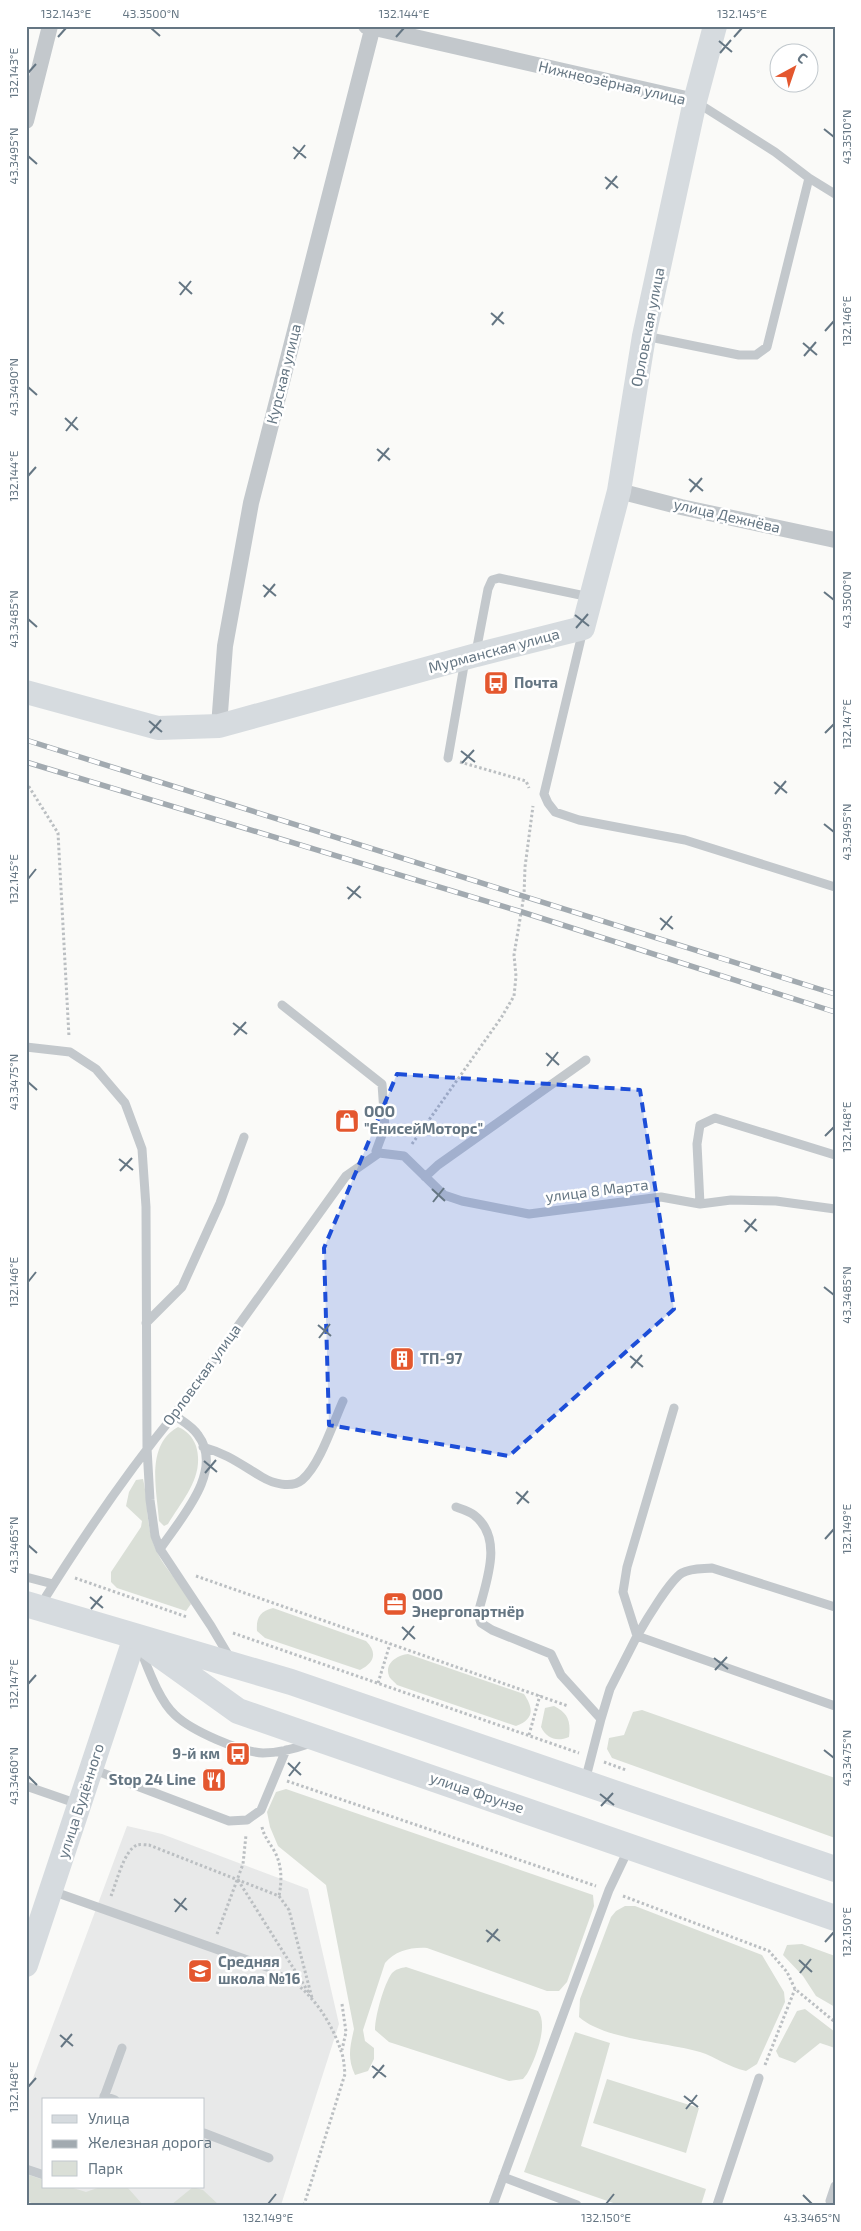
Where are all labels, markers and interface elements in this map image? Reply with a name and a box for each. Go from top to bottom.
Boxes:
text: 132.143°E [41,6,91,20]
text: 43.3500°N [122,6,180,20]
text: 132.144°E [378,6,430,20]
text: 132.145°E [717,6,767,20]
north arrow [768,42,818,92]
text: 132.143°E [6,48,20,98]
text: С [794,49,811,67]
street label: Нижнеозёрная улица [537,56,688,109]
text: 43.3510°N [839,110,853,164]
text: 43.3495°N [6,128,20,184]
street label: Орловская улица [627,266,668,388]
text: 132.146°E [839,295,853,346]
street label: Курская улица [262,322,305,426]
text: 43.3490°N [6,358,20,416]
text: 132.144°E [6,450,20,502]
street label: улица Дежнёва [672,494,782,537]
text: 43.3500°N [839,571,853,629]
text: 43.3485°N [6,590,20,648]
street label: Мурманская улица [426,624,562,677]
bus stop icon: Почта [483,670,509,696]
place label: Почта [514,673,558,691]
text: 132.147°E [839,699,853,749]
text: 43.3495°N [839,804,853,860]
text: 132.145°E [6,854,20,904]
text: 43.3475°N [6,1054,20,1110]
text: 132.148°E [839,1101,853,1152]
place label: ООО "ЕнисейМоторс" [364,1102,483,1137]
shop icon: ООО "ЕнисейМоторс" [334,1108,360,1134]
street label: улица 8 Марта [544,1175,649,1206]
text: 132.146°E [6,1256,20,1307]
text: 43.3485°N [839,1266,853,1324]
street label: Орловская улица [158,1320,245,1429]
building icon: ТП-97 [389,1346,415,1372]
place label: ТП-97 [420,1349,463,1367]
text: 132.149°E [839,1503,853,1554]
text: 43.3465°N [6,1517,20,1573]
place label: ООО Энергопартнёр [412,1585,524,1620]
office icon: ООО Энергопартнёр [382,1591,408,1617]
text: 132.147°E [6,1659,20,1709]
text: 43.3475°N [839,1730,853,1786]
street label: улица Будённого [53,1741,108,1861]
bus stop icon: 9-й км [225,1741,251,1767]
place label: 9-й км [172,1744,220,1762]
text: 43.3460°N [6,1747,20,1805]
restaurant icon: Stop 24 Line [201,1767,227,1793]
street label: улица Фрунзе [428,1768,527,1818]
place label: Stop 24 Line [109,1770,196,1788]
text: 132.150°E [839,1907,853,1957]
place label: Средняя школа №16 [218,1952,301,1987]
school or university icon: Средняя школа №16 [187,1958,213,1984]
text: 132.148°E [6,2061,20,2112]
legend [42,2098,205,2188]
text: Улица [88,2109,130,2127]
text: Железная дорога [88,2133,212,2151]
text: Парк [88,2159,123,2177]
text: 132.149°E [243,2210,294,2224]
text: 132.150°E [581,2210,631,2224]
text: 43.3465°N [784,2210,840,2224]

